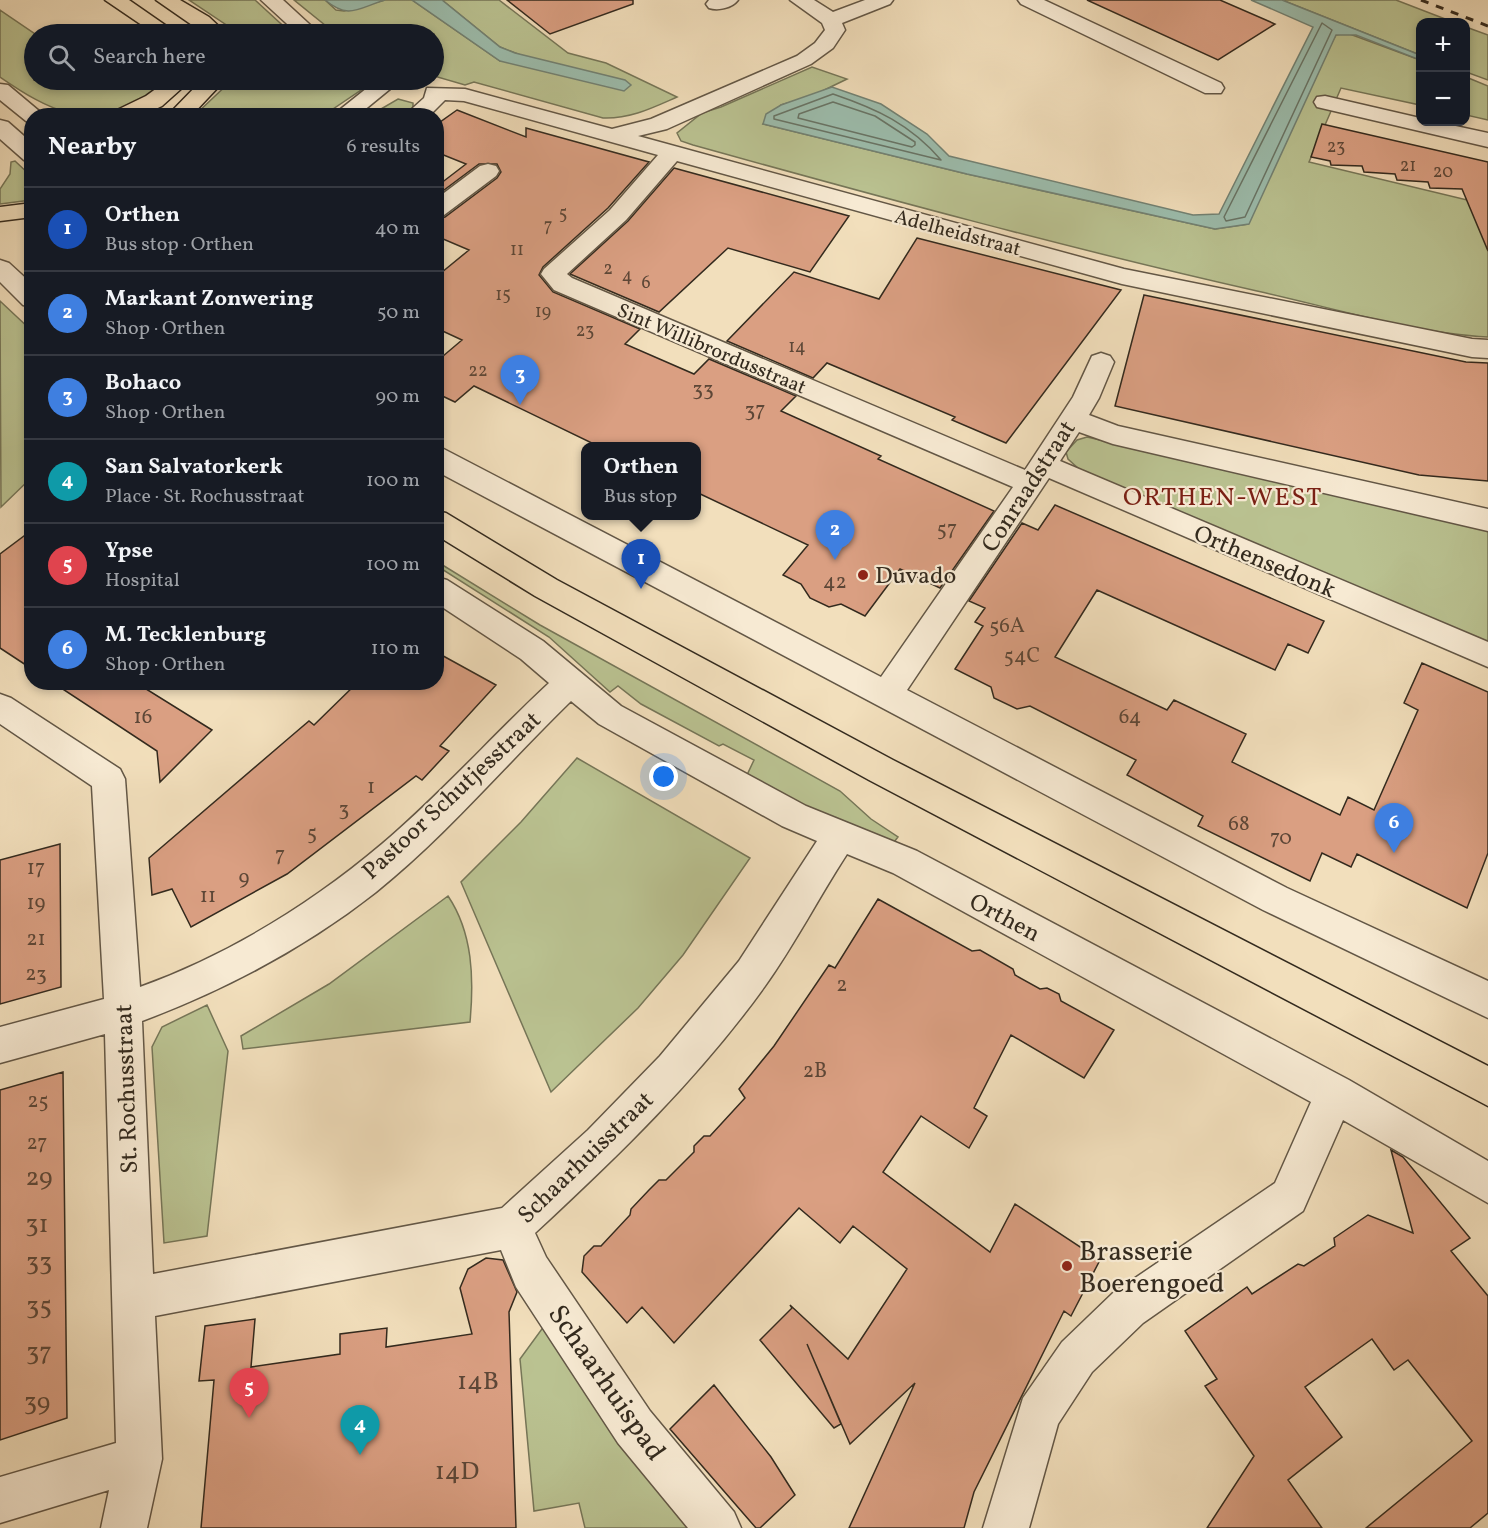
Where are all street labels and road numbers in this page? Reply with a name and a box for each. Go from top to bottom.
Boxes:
street label: Adelheidstraat [891,204,1024,264]
street label: Sint Willibrordusstraat [612,297,810,402]
street label: Conraadstraat [974,415,1085,560]
street label: Orthensedonk [1188,518,1341,608]
street label: Pastoor Schutjesstraat [355,704,549,889]
street label: Orthen [963,886,1046,952]
street label: St. Rochusstraat [108,1003,148,1174]
street label: Schaarhuisstraat [511,1084,662,1232]
street label: Schaarhuispad [538,1298,674,1469]

